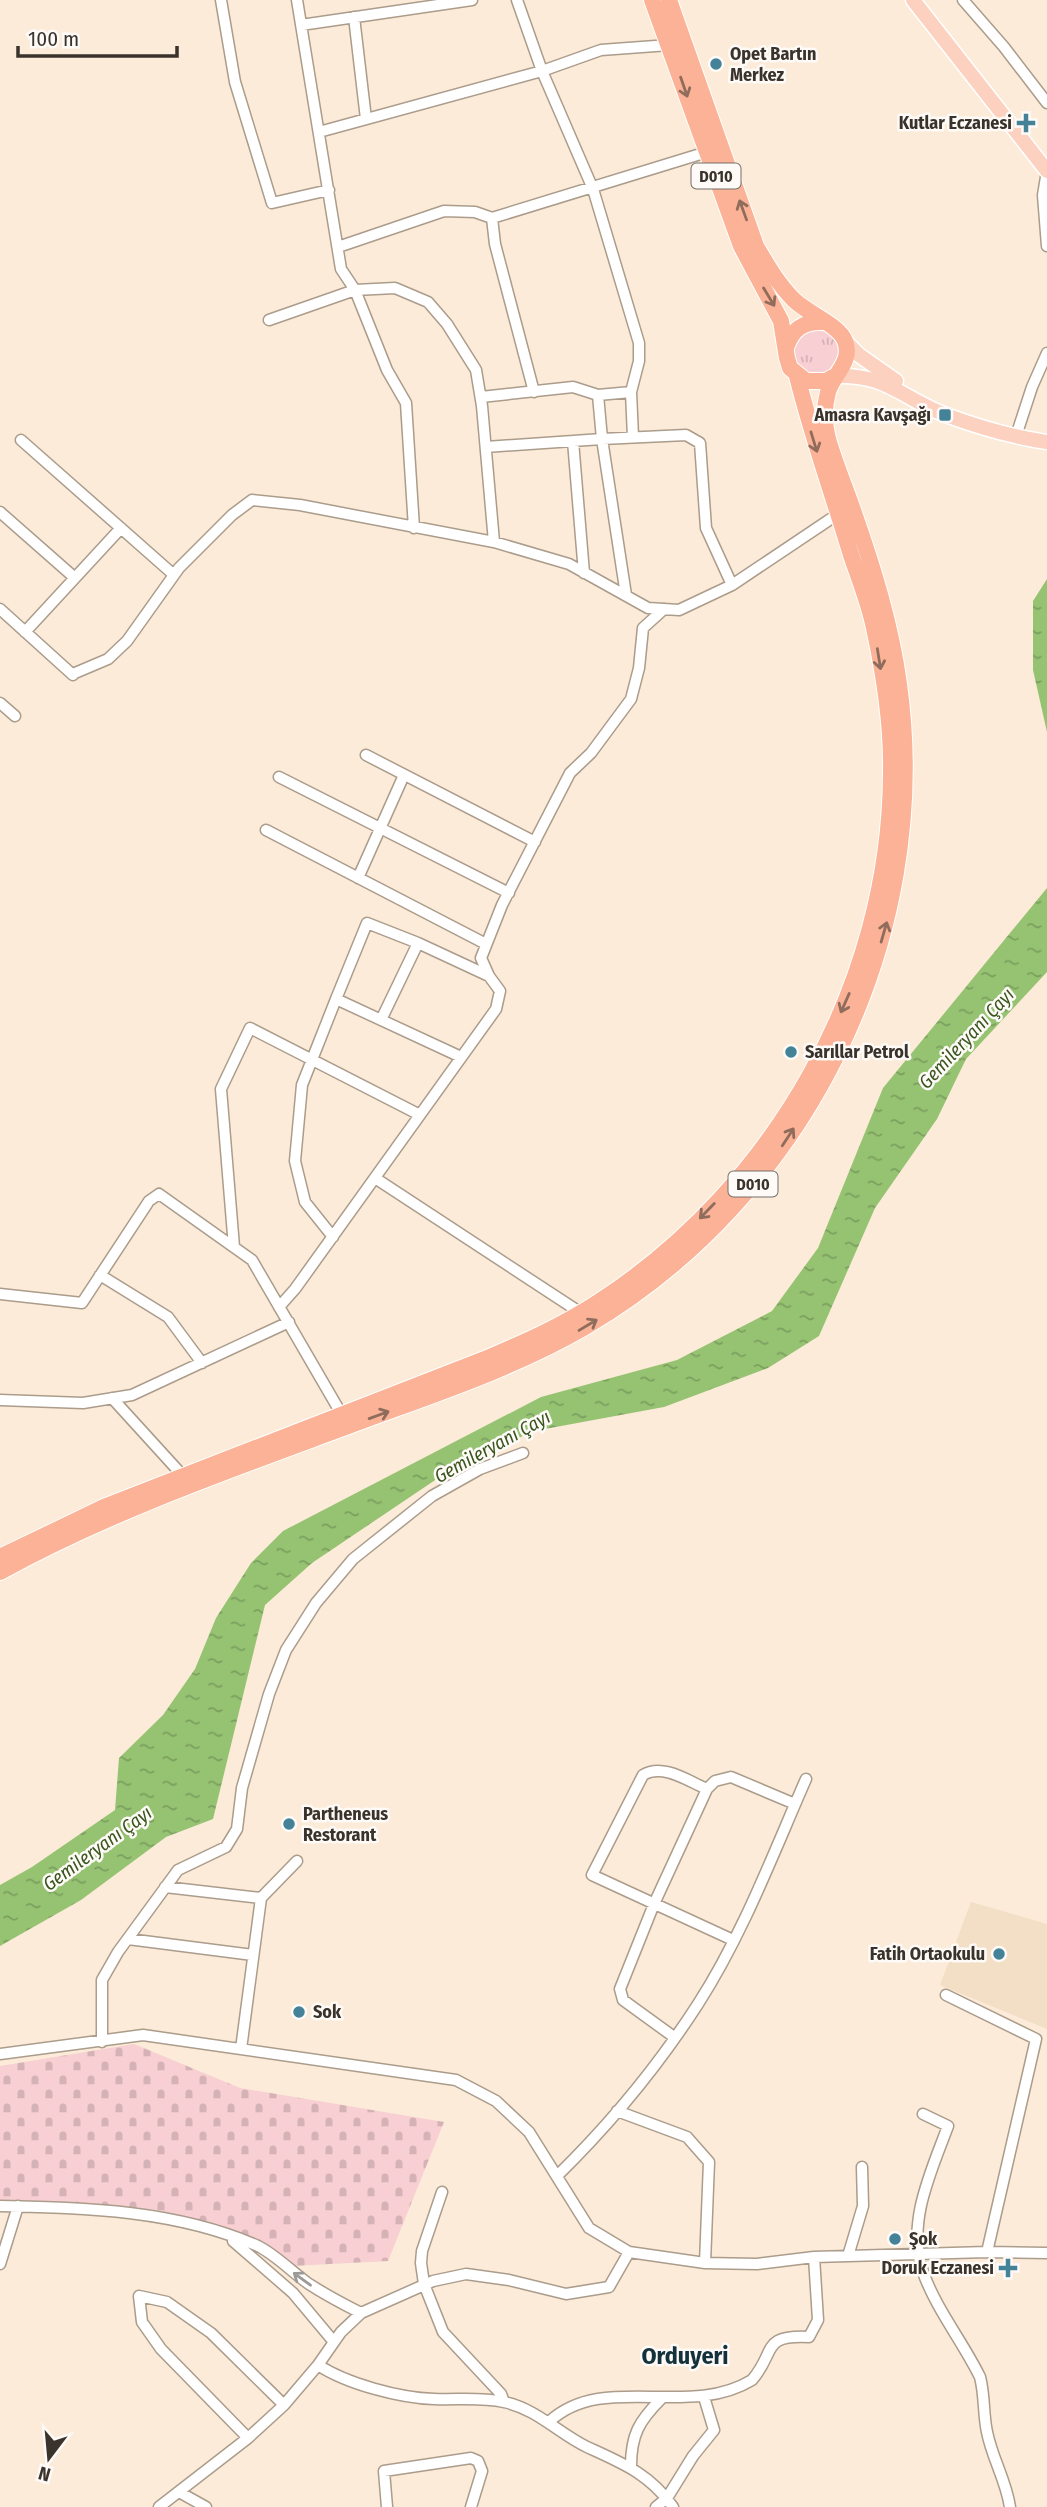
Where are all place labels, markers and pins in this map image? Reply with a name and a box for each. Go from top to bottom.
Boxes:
place label: Opet Bartın Merkez [730,43,816,86]
marker: Opet Bartın Merkez [708,56,724,72]
place label: Kutlar Eczanesi [899,112,1012,134]
marker: Kutlar Eczanesi [1018,115,1034,131]
place label: Amasra Kavşağı [814,404,931,426]
marker: Amasra Kavşağı [937,407,953,423]
place label: Sarıllar Petrol [805,1041,909,1063]
marker: Sarıllar Petrol [783,1044,799,1060]
place label: Partheneus Restorant [303,1803,388,1846]
marker: Partheneus Restorant [281,1816,297,1832]
place label: Fatih Ortaokulu [870,1943,985,1965]
marker: Fatih Ortaokulu [991,1946,1007,1962]
place label: Sok [313,2001,342,2023]
marker: Sok [291,2004,307,2020]
place label: Şok [909,2228,938,2250]
marker: Şok [887,2231,903,2247]
place label: Doruk Eczanesi [881,2257,994,2279]
marker: Doruk Eczanesi [1000,2260,1016,2276]

